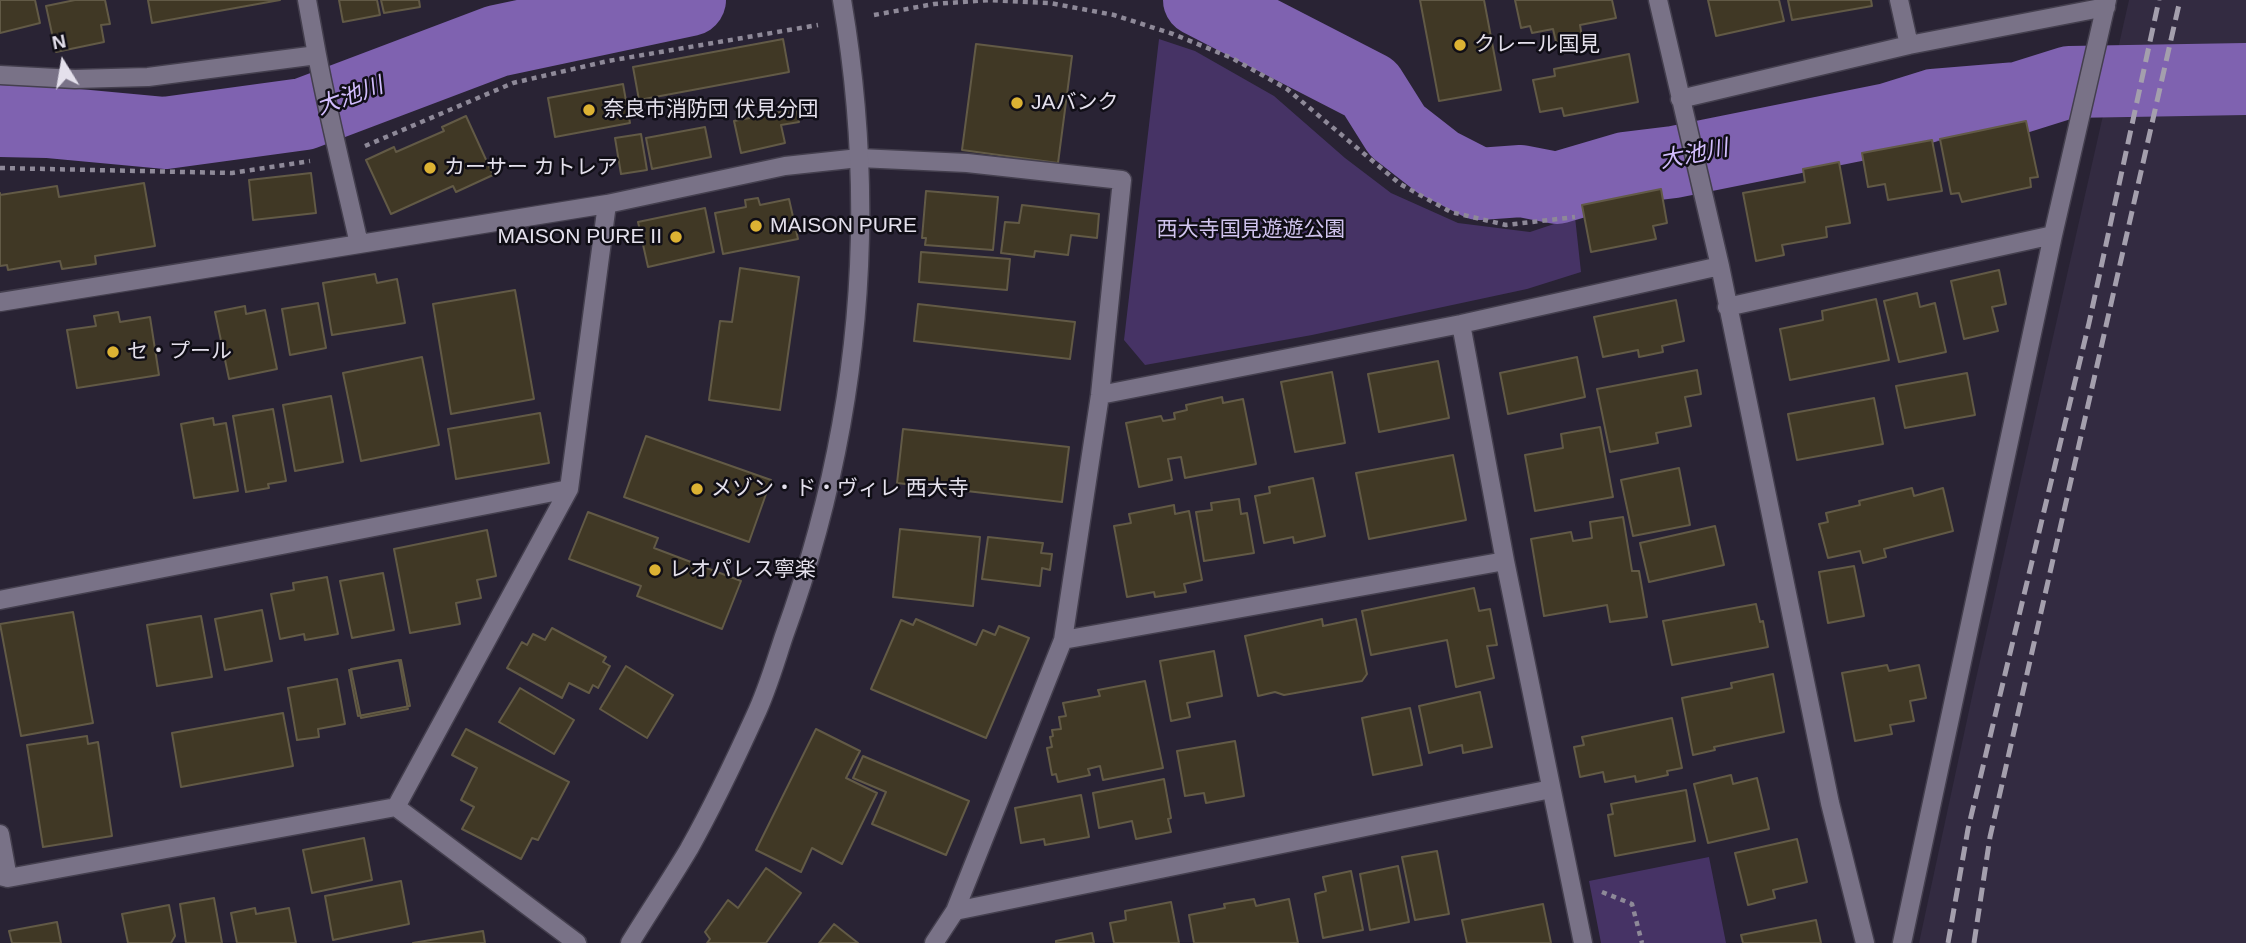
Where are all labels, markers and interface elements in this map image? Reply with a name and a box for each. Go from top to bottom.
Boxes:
north arrow [28,28,98,98]
text: N [50,30,68,54]
place label: クレール国見 [1474,32,1600,58]
marker: クレール国見 [1452,37,1468,53]
water label: 大池川 [313,72,387,122]
place label: JAバンク [1031,90,1119,116]
marker: JAバンク [1009,95,1025,111]
place label: 奈良市消防団 伏見分団 [603,97,819,123]
marker: 奈良市消防団 伏見分団 [581,102,597,118]
water label: 大池川 [1658,135,1730,175]
place label: カーサー カトレア [444,155,618,181]
marker: カーサー カトレア [422,160,438,176]
place label: MAISON PURE [770,213,917,239]
park label: 西大寺国見遊遊公園 [1157,217,1345,243]
marker: MAISON PURE [748,218,764,234]
place label: MAISON PURE II [497,224,662,250]
marker: MAISON PURE II [668,229,684,245]
place label: セ・プール [127,339,232,365]
marker: セ・プール [105,344,121,360]
place label: メゾン・ド・ヴィレ 西大寺 [711,476,969,502]
marker: メゾン・ド・ヴィレ 西大寺 [689,481,705,497]
place label: レオパレス寧楽 [669,557,816,583]
marker: レオパレス寧楽 [647,562,663,578]

